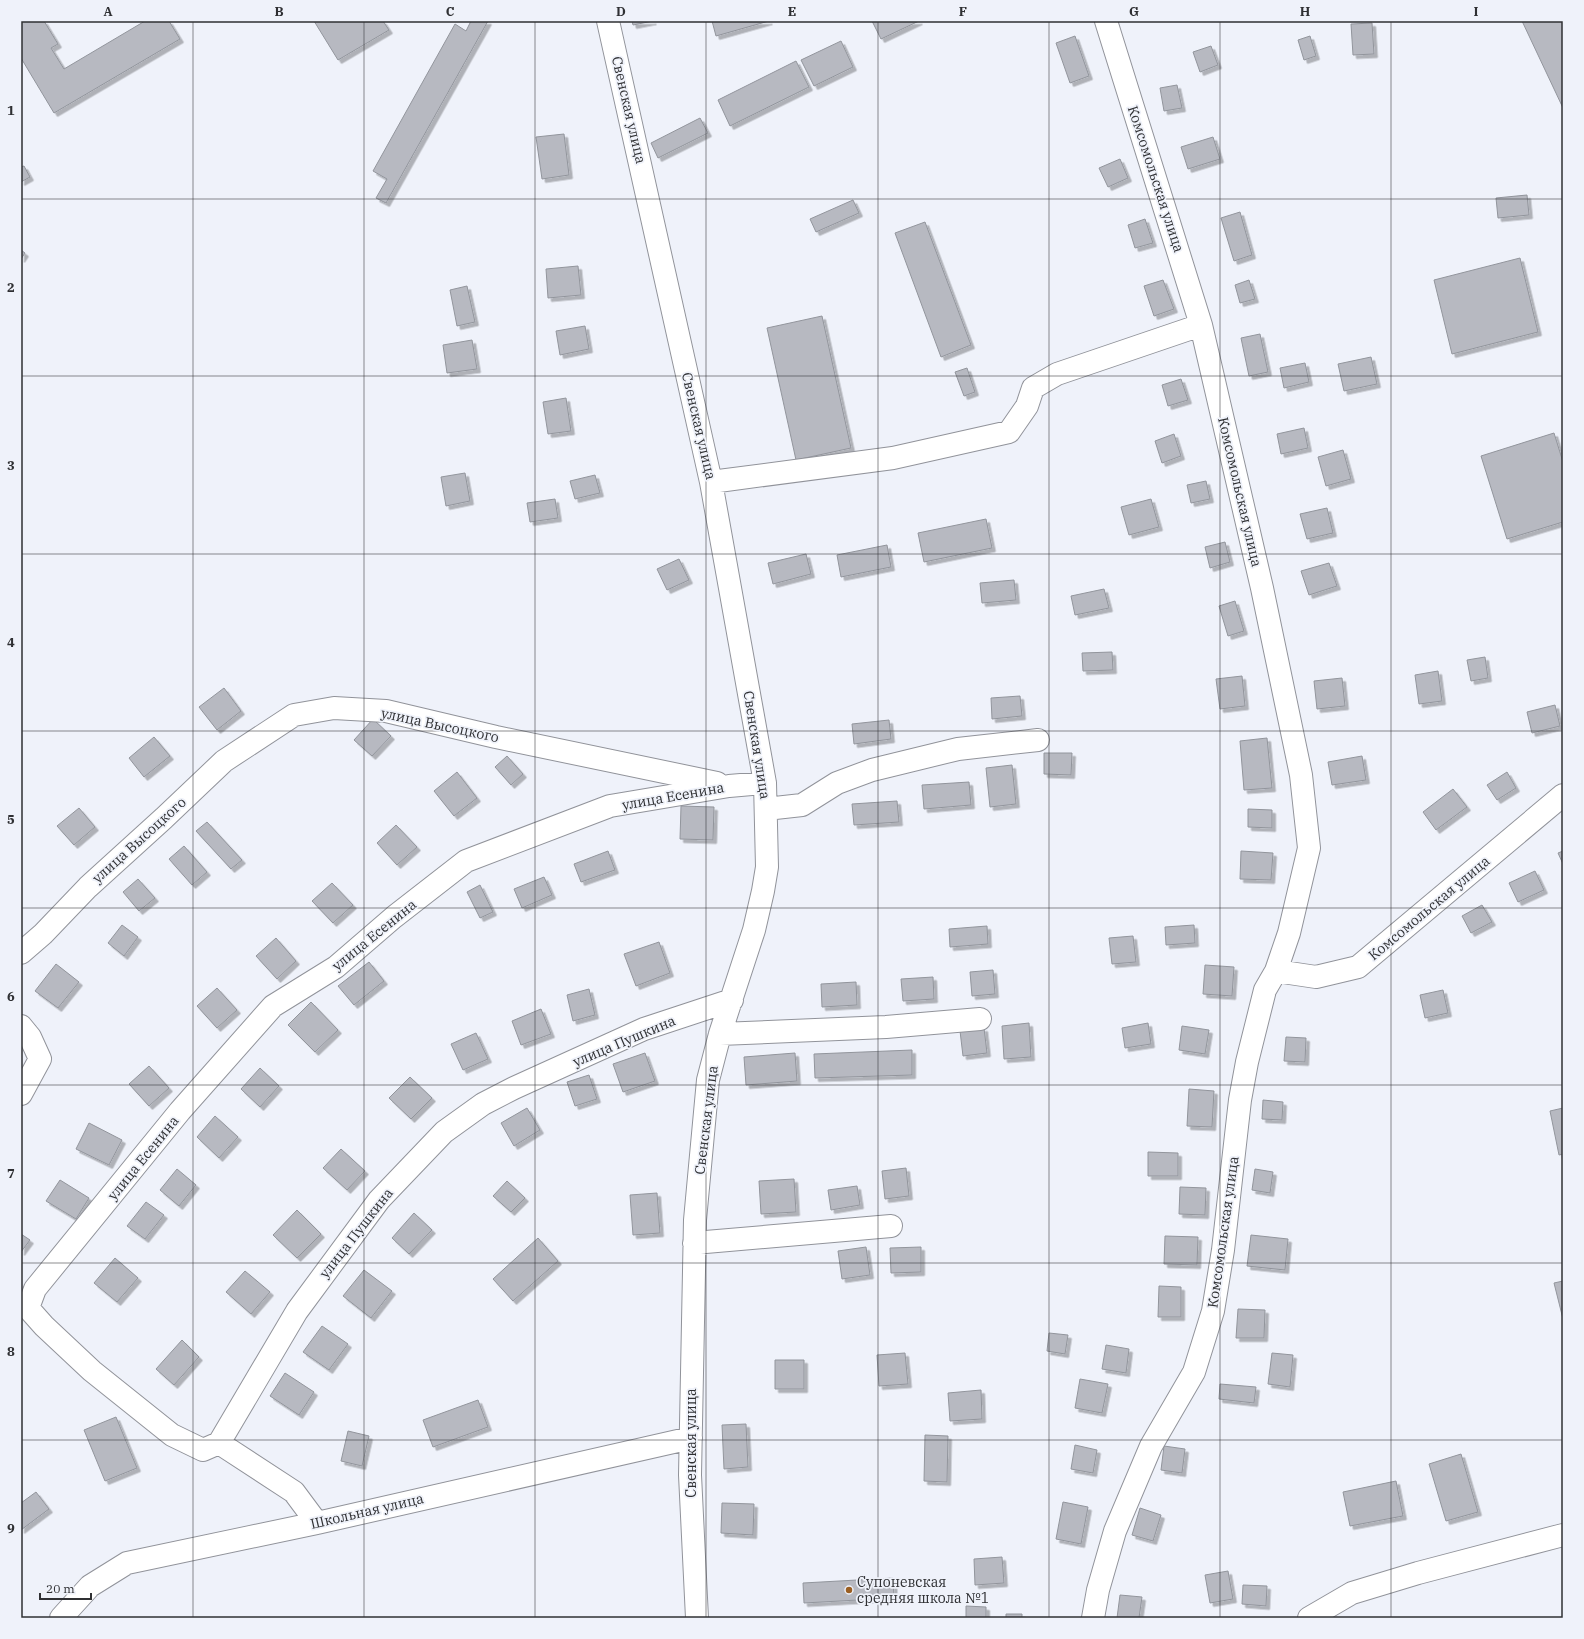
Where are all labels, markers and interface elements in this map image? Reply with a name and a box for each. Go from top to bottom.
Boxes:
text: A [103,3,113,20]
text: B [274,3,284,20]
text: C [446,3,455,20]
text: D [616,3,626,20]
text: E [788,3,796,20]
text: F [959,3,967,20]
text: G [1129,3,1139,20]
text: H [1300,3,1311,20]
text: I [1474,3,1479,20]
street label: Свенская улица [608,55,650,166]
text: 1 [7,102,15,119]
street label: Комсомольская улица [1124,103,1188,255]
text: 2 [7,279,15,296]
street label: Свенская улица [678,371,720,482]
street label: Комсомольская улица [1214,415,1266,569]
text: 3 [7,457,15,474]
text: 4 [7,634,15,651]
street label: Свенская улица [740,690,775,801]
street label: улица Высоцкого [379,704,501,746]
street label: улица Есенина [620,778,726,814]
street label: улица Высоцкого [88,793,190,887]
text: 5 [7,811,15,828]
street label: Комсомольская улица [1365,852,1494,964]
street label: улица Есенина [328,895,420,975]
text: 6 [7,988,15,1005]
street label: улица Пушкина [570,1011,678,1071]
street label: Свенская улица [690,1064,722,1175]
street label: улица Есенина [103,1112,183,1204]
street label: Комсомольская улица [1203,1155,1243,1309]
text: 7 [7,1165,15,1182]
street label: улица Пушкина [315,1184,397,1282]
text: 8 [7,1343,15,1360]
street label: Свенская улица [682,1388,700,1498]
street label: Школьная улица [309,1489,426,1533]
text: 9 [7,1520,15,1537]
place label: Супоневская средняя школа №1 [857,1573,989,1607]
scale bar [40,1575,91,1601]
text: 20 m [46,1581,75,1596]
marker: Супоневская средняя школа №1 [844,1585,854,1595]

